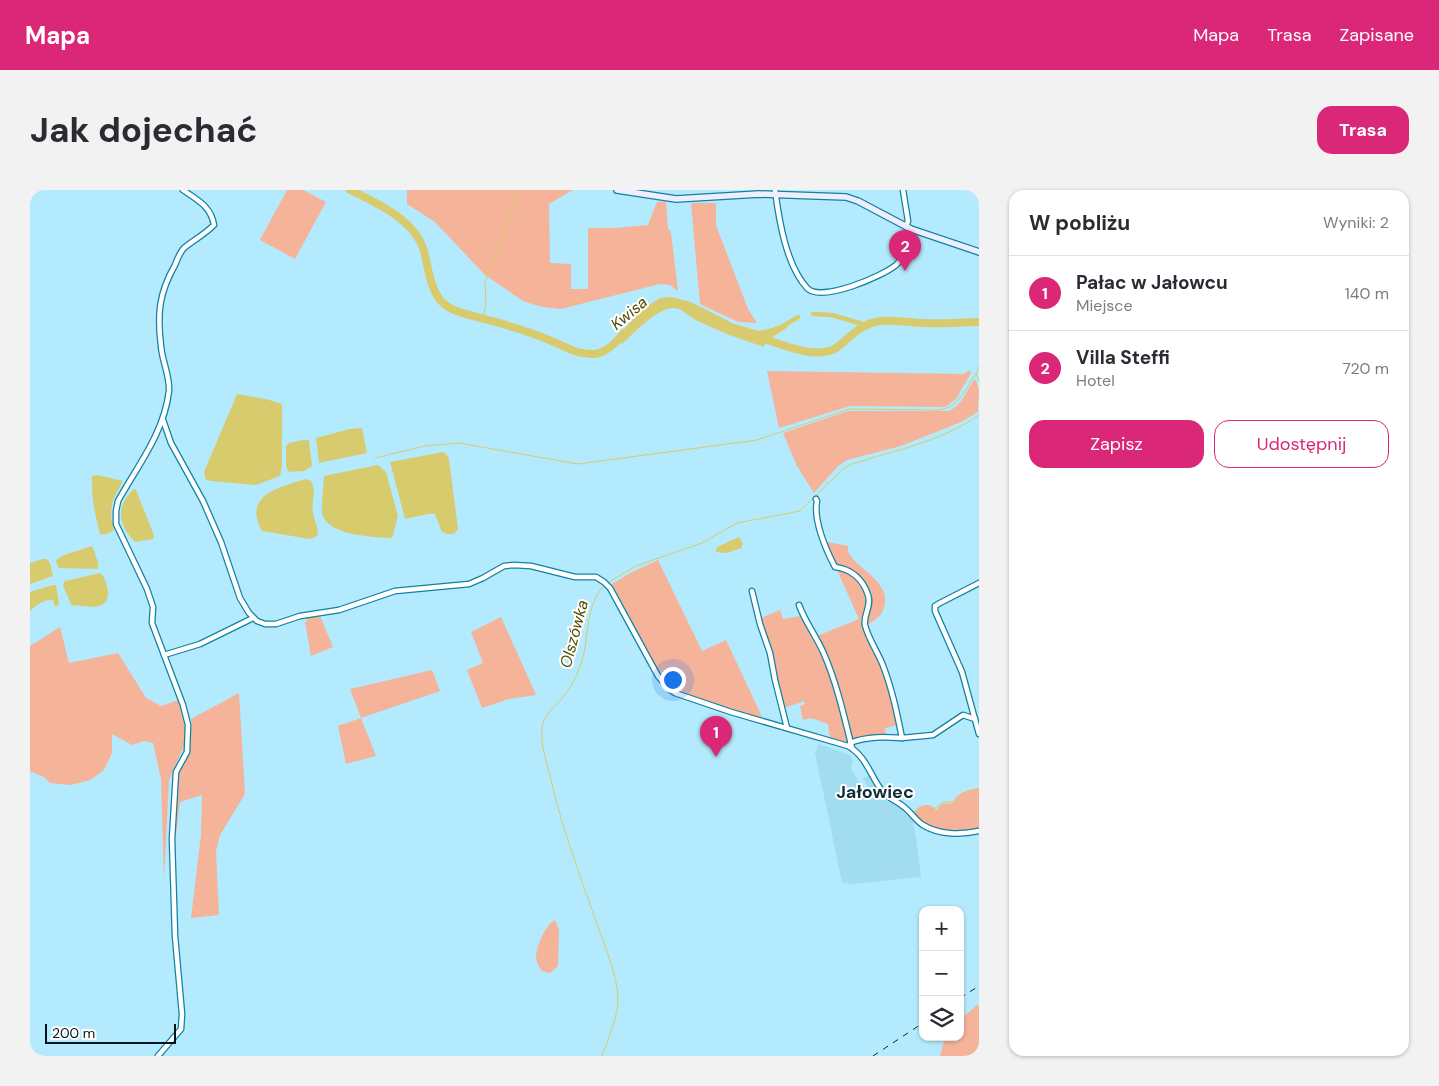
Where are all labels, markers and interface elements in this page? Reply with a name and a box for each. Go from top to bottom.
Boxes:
text: Mapa [25,20,90,51]
text: Mapa [1193,23,1239,47]
text: Trasa [1267,23,1311,47]
text: Zapisane [1339,23,1414,47]
button: Trasa [1317,106,1409,154]
text: Jak dojechać [30,107,257,153]
text: W pobliżu [1029,209,1130,237]
text: Wyniki: 2 [1323,212,1389,233]
pin: 2 [889,230,921,271]
text: Pałac w Jałowcu [1076,270,1228,295]
text: 1 [1042,283,1048,304]
text: 140 m [1345,283,1389,304]
water label: Kwisa [606,291,652,335]
text: Miejsce [1076,295,1133,316]
text: Villa Steffi [1076,345,1170,370]
text: 2 [1040,358,1050,379]
text: 720 m [1342,358,1389,379]
text: Hotel [1076,370,1115,391]
button: Zapisz [1029,420,1204,468]
button: Udostępnij [1214,420,1389,468]
water label: Olszówka [555,597,593,670]
your location [660,667,686,693]
pin: 1 [700,716,732,757]
district label: Jałowiec [836,780,914,804]
map controls [919,906,964,1041]
button: + [919,906,964,951]
button: − [919,951,964,996]
button: layers [919,996,964,1041]
scale bar [45,1021,176,1044]
text: 200 m [52,1024,95,1042]

